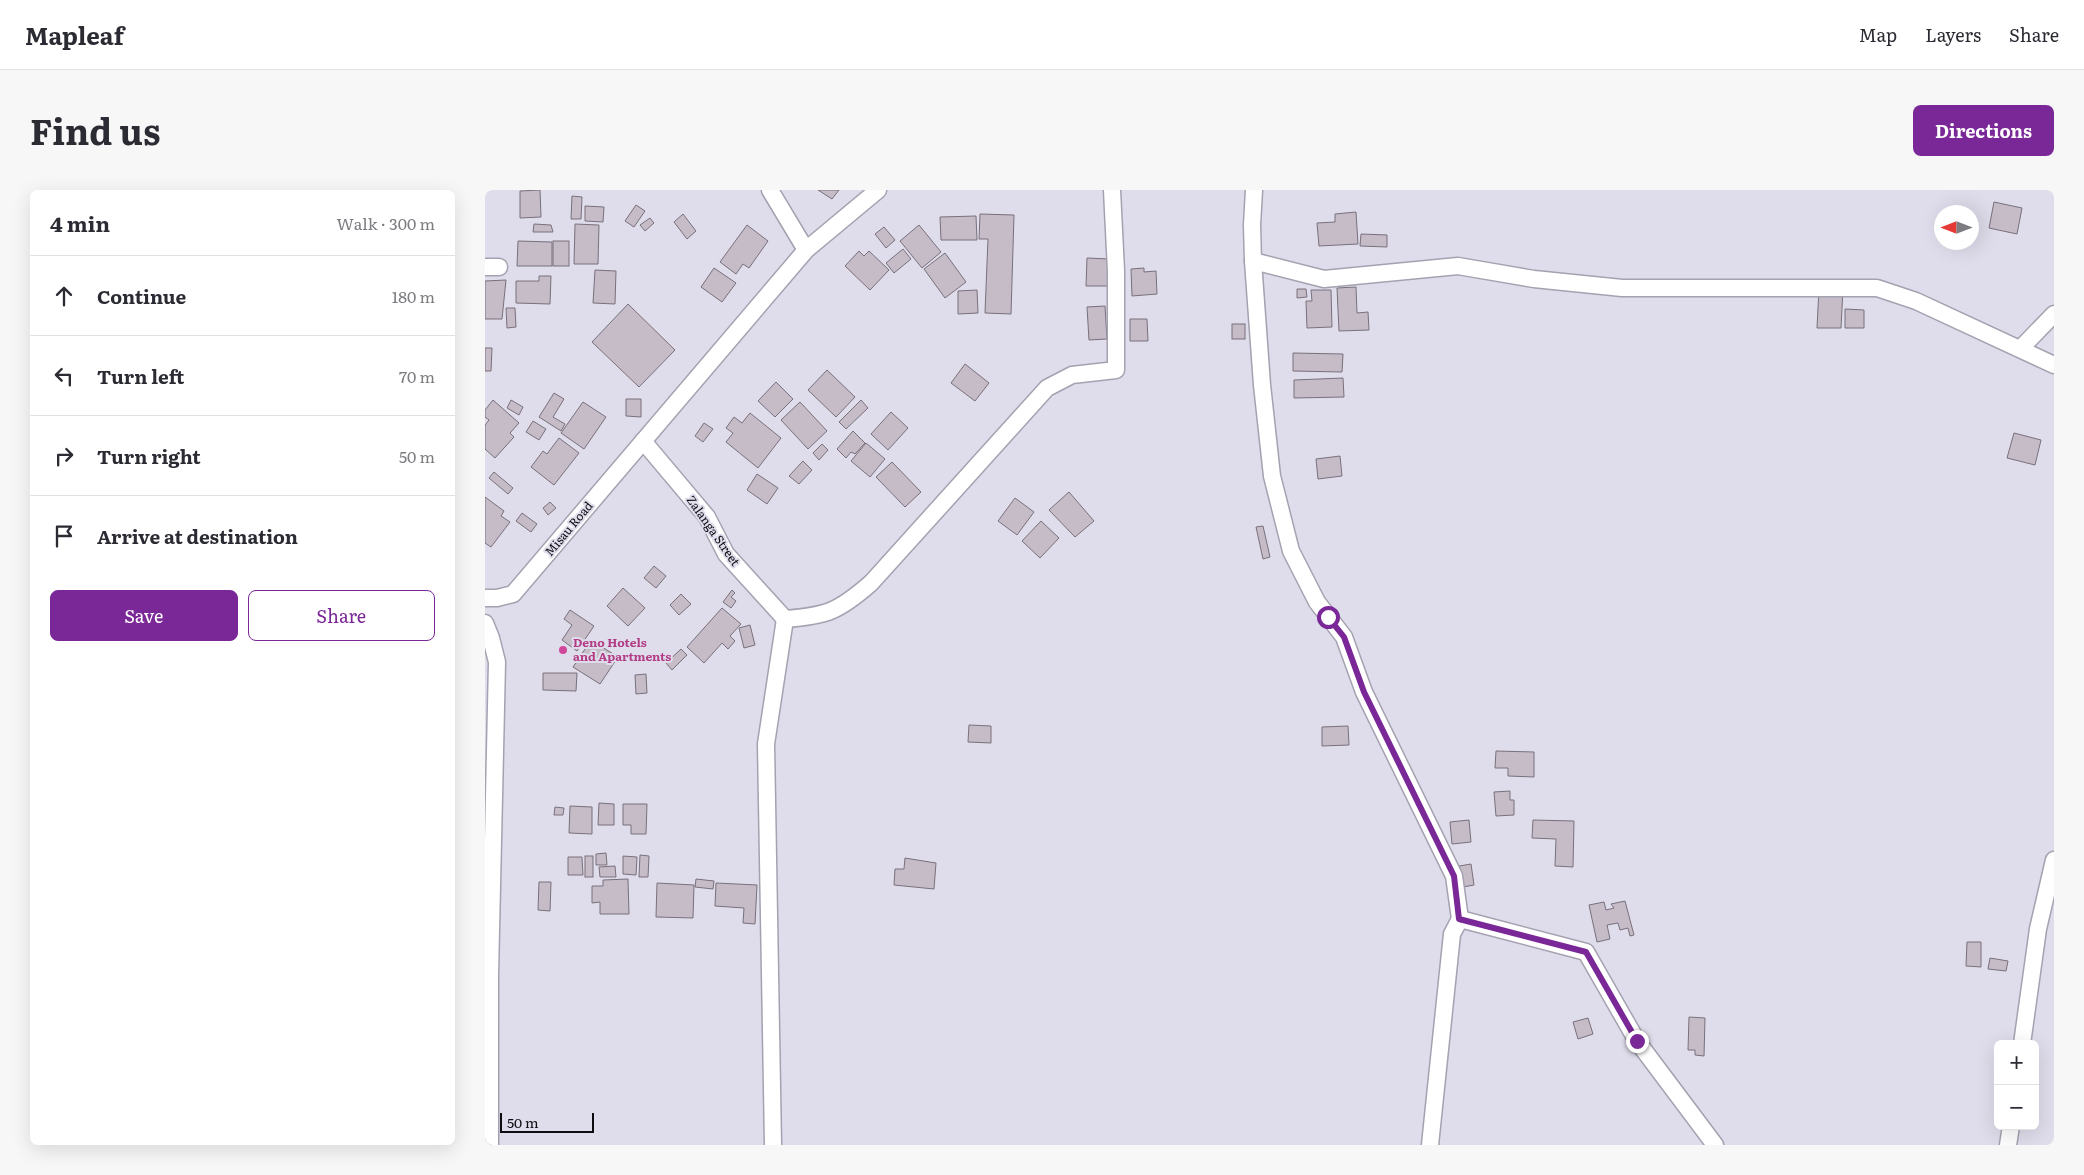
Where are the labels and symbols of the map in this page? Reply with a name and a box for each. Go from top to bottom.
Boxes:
north arrow [1934,205,1979,250]
street label: Zalanga Street [683,491,745,569]
street label: Misau Road [540,497,597,560]
route start [1317,606,1340,629]
place label: Deno Hotels and Apartments [573,633,671,665]
marker: Deno Hotels and Apartments [557,644,569,656]
route end [1626,1030,1649,1053]
scale bar [500,1110,594,1133]

